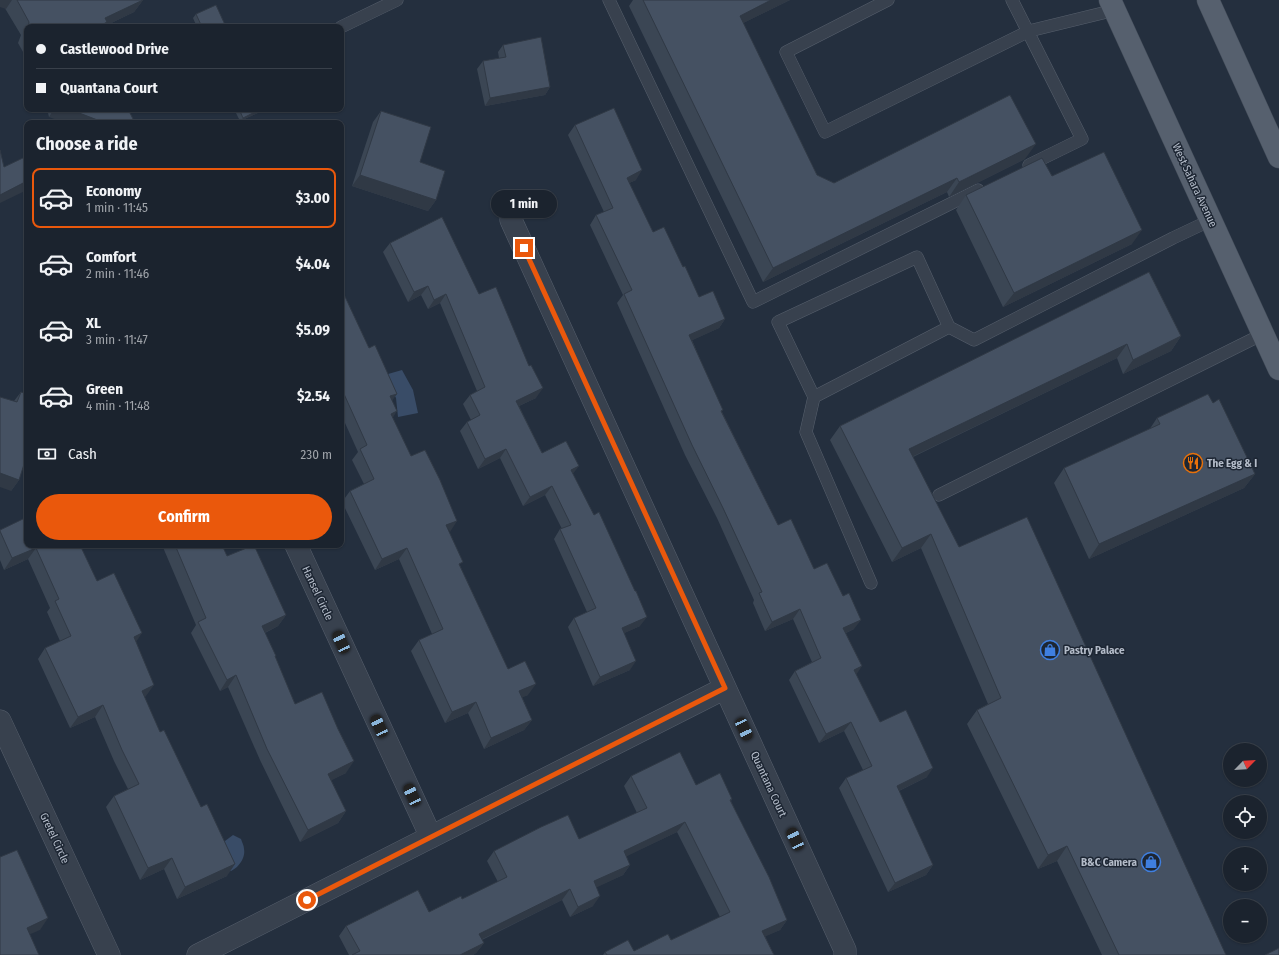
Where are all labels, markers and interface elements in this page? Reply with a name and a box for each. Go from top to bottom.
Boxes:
text: Castlewood Drive [60,40,169,58]
text: Quantana Court [60,79,158,97]
text: Choose a ride [36,133,138,155]
street label: West Sahara Avenue [1169,141,1220,229]
icon: car [38,180,74,216]
text: Economy [86,182,141,200]
text: $3.00 [296,189,330,207]
callout: 1 min [491,190,557,218]
text: 1 min [510,196,538,211]
text: 1 min · 11:45 [86,200,148,215]
route end [515,239,533,257]
icon: car [38,246,74,282]
text: Comfort [86,248,137,266]
text: $4.04 [296,255,330,273]
text: 2 min · 11:46 [86,266,149,281]
icon: car [38,312,74,348]
text: XL [86,314,101,332]
text: $5.09 [296,321,330,339]
text: 3 min · 11:47 [86,332,148,347]
icon: car [38,378,74,414]
text: Green [86,380,123,398]
text: $2.54 [297,387,330,405]
text: 4 min · 11:48 [86,398,150,413]
icon: cash [36,443,58,465]
text: Cash [68,445,97,463]
text: 230 m [301,447,332,462]
restaurant icon: The Egg & I [1182,452,1204,474]
place label: The Egg & I [1207,457,1257,470]
button: Confirm [36,494,332,540]
street label: Hansel Circle [299,564,336,622]
car [330,629,352,655]
shop icon: Pastry Palace [1039,639,1061,661]
place label: Pastry Palace [1064,644,1125,657]
car [368,713,390,739]
car [733,716,755,742]
north arrow [1223,743,1267,787]
map controls [1223,743,1267,943]
street label: Quantana Court [748,749,790,819]
car [401,782,423,808]
button: locate [1223,795,1267,839]
street label: Gretel Circle [37,811,72,866]
car [784,826,806,852]
button: + [1223,847,1267,891]
shop icon: B&C Camera [1140,851,1162,873]
place label: B&C Camera [1081,856,1138,869]
route start [298,891,316,909]
button: − [1223,899,1267,943]

